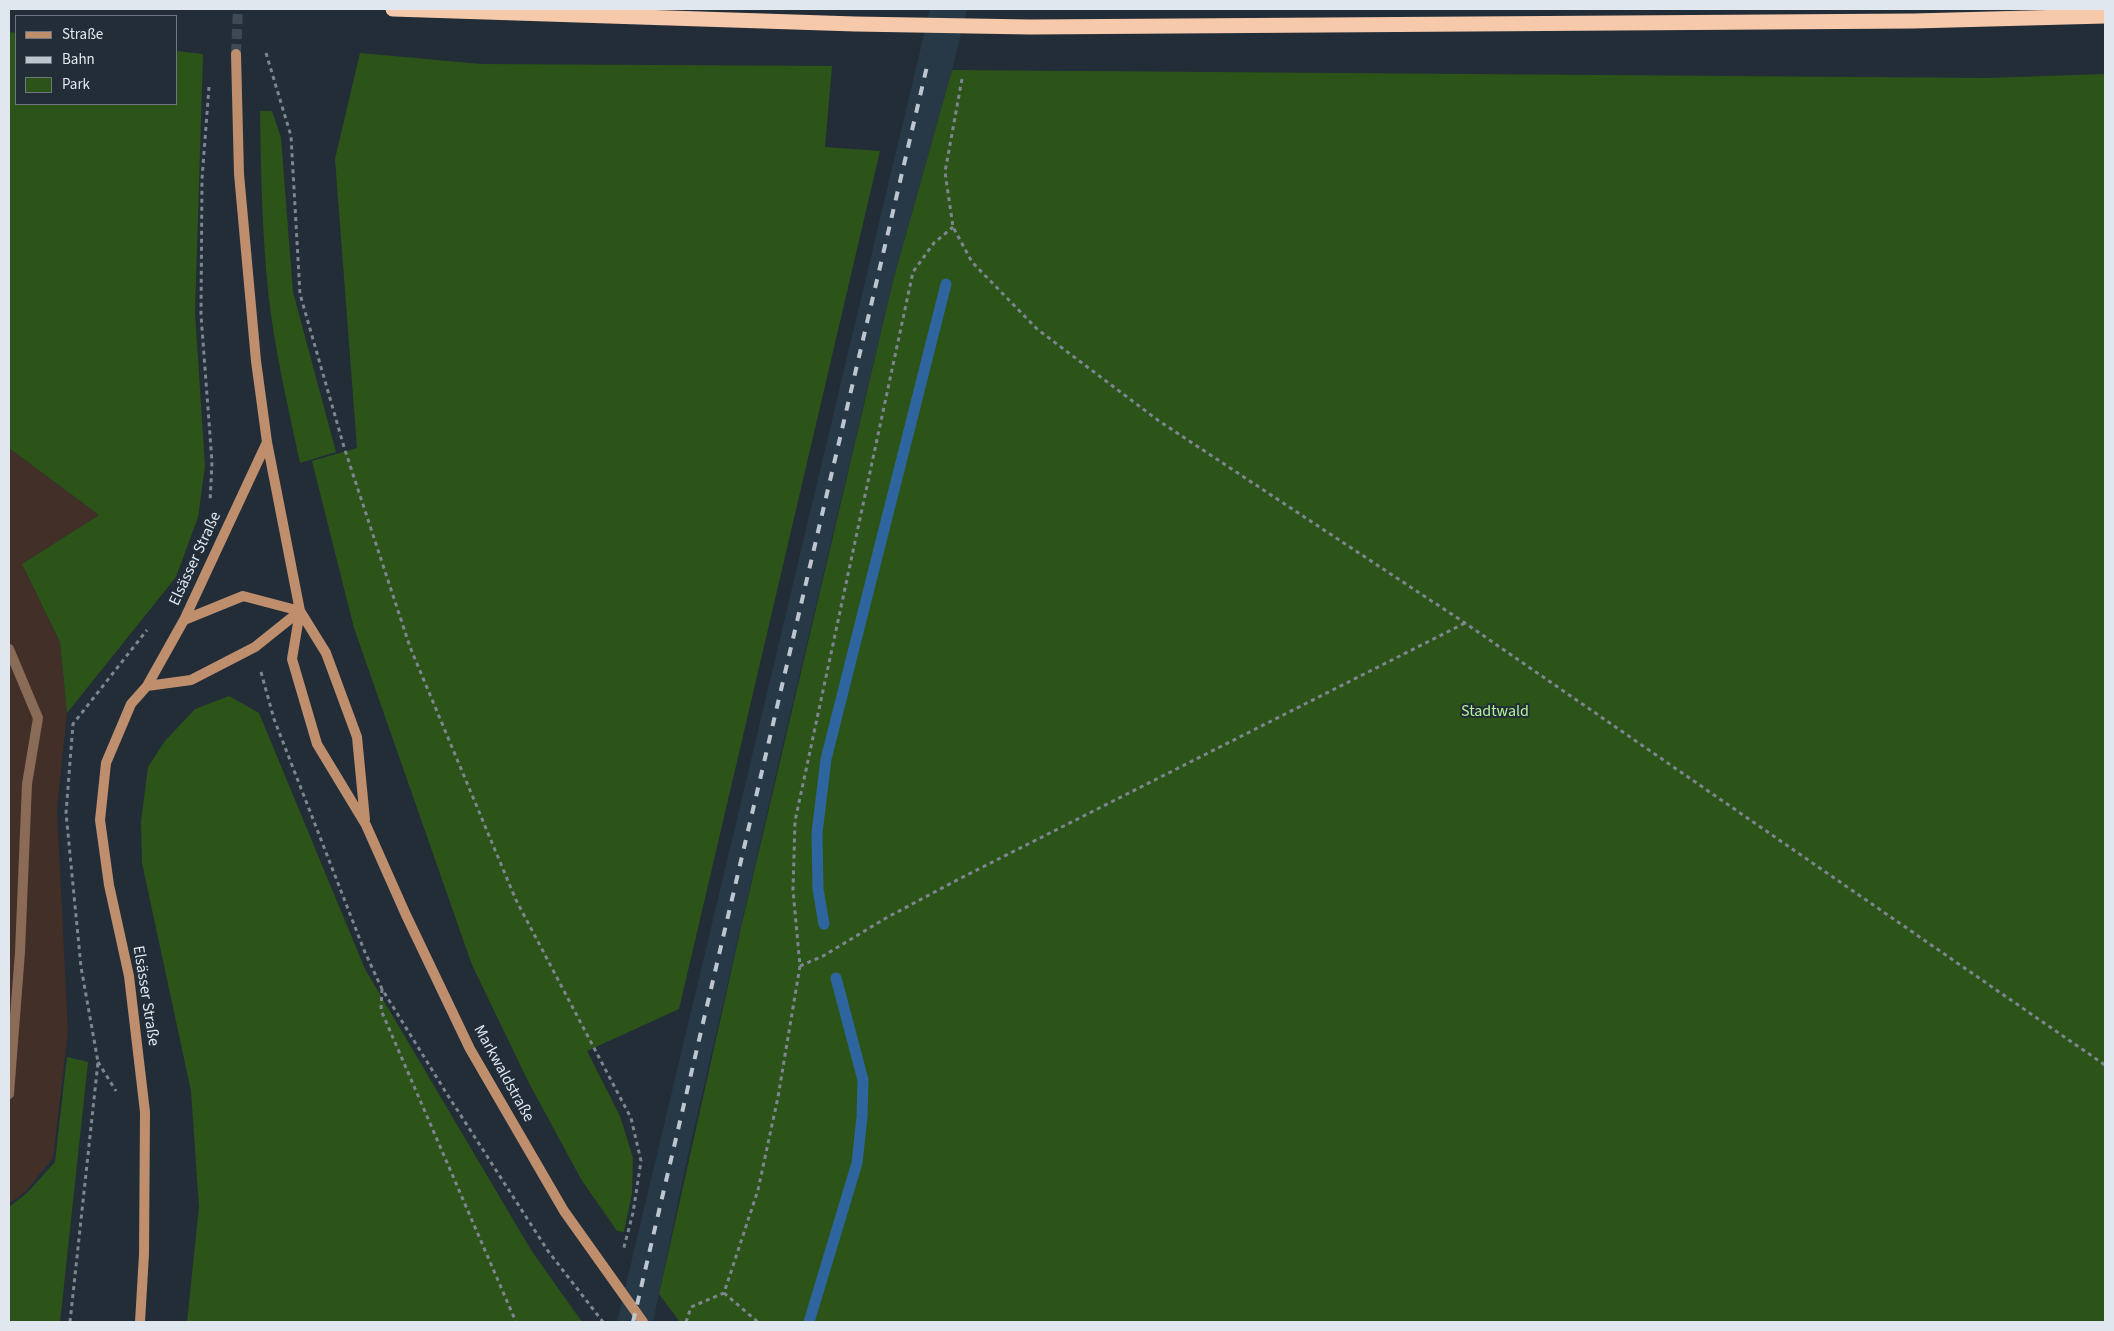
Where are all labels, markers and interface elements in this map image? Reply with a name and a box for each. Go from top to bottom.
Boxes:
legend [15,15,178,105]
text: Straße [62,24,103,45]
text: Bahn [62,49,95,70]
text: Park [62,74,90,95]
street label: Elsässer Straße [166,509,226,609]
park label: Stadtwald [1461,702,1529,722]
street label: Elsässer Straße [128,944,162,1048]
street label: Markwaldstraße [468,1022,538,1126]

